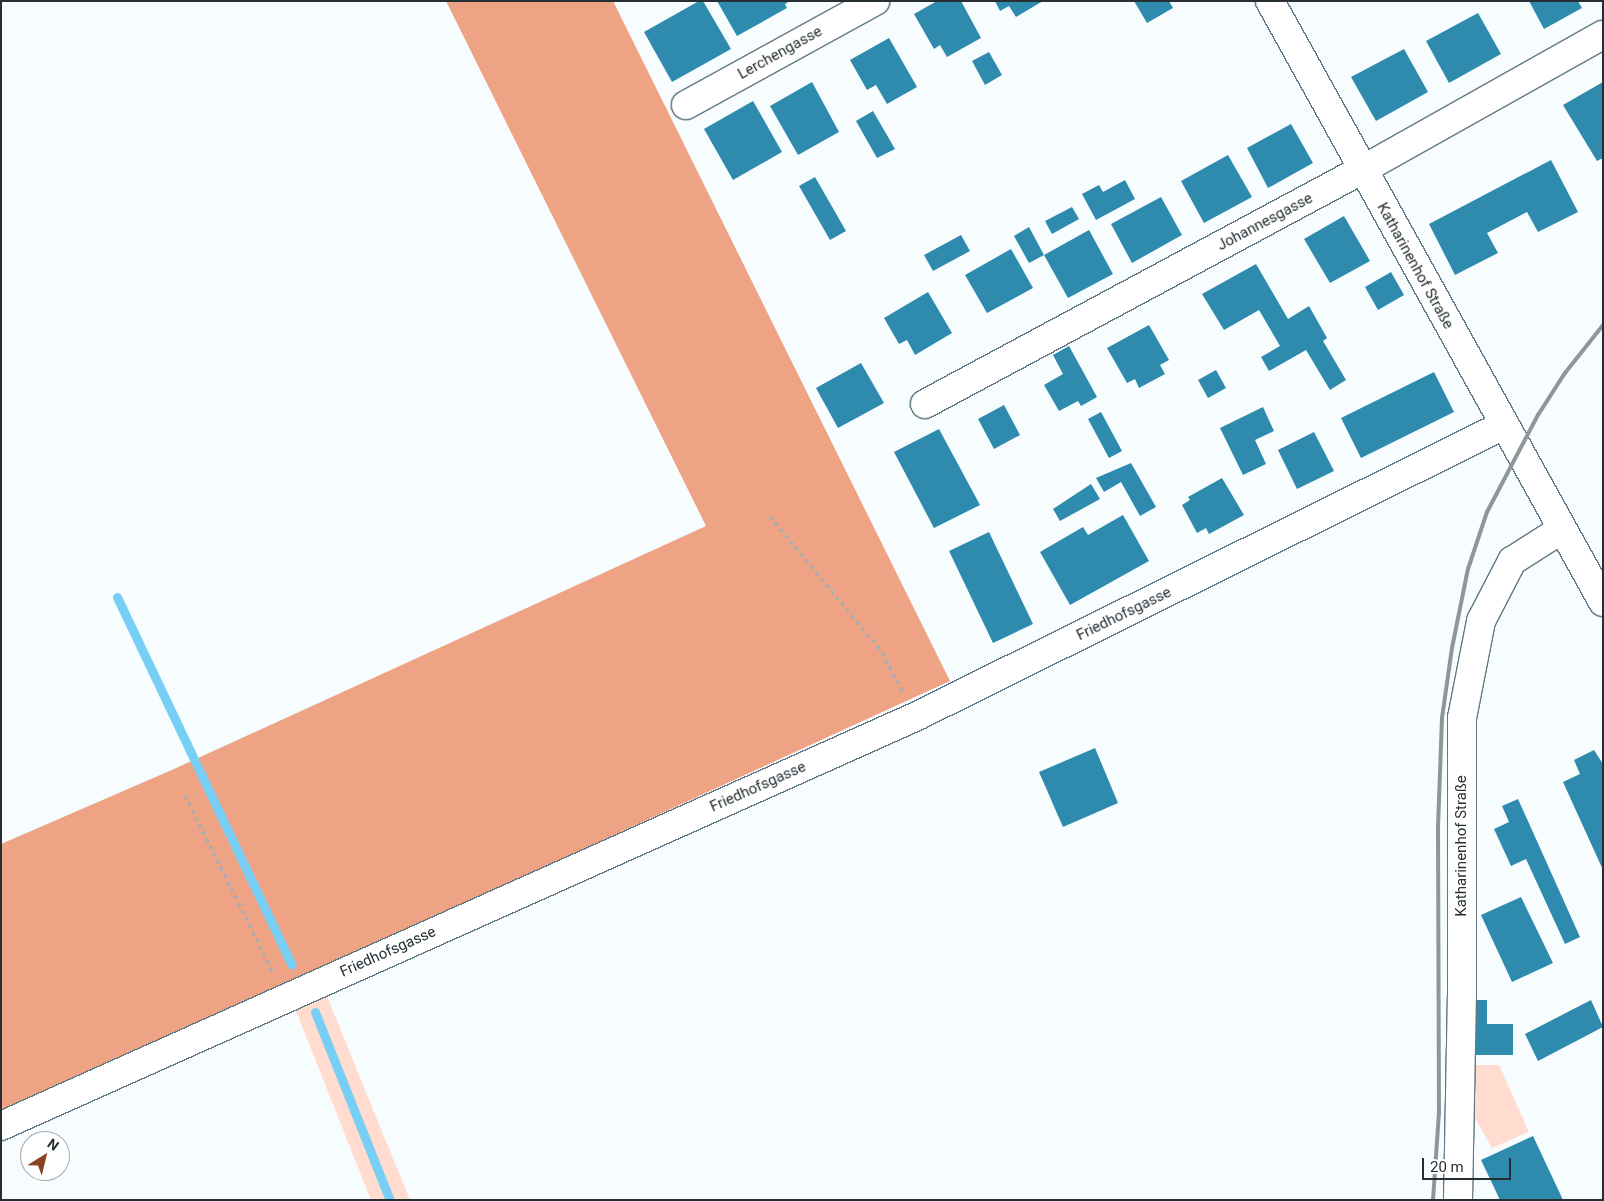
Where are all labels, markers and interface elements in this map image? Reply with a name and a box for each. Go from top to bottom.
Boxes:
street label: Lerchengasse [735,23,825,83]
street label: Johannesgasse [1214,189,1316,255]
street label: Katharinenhof Straße [1373,200,1457,332]
street label: Friedhofsgasse [1074,583,1174,645]
street label: Friedhofsgasse [707,758,809,816]
street label: Katharinenhof Straße [1453,775,1471,917]
street label: Friedhofsgasse [337,923,439,981]
north arrow [20,1131,70,1181]
text: N [45,1135,62,1154]
scale bar [1424,1148,1513,1180]
text: 20 m [1430,1158,1464,1176]

